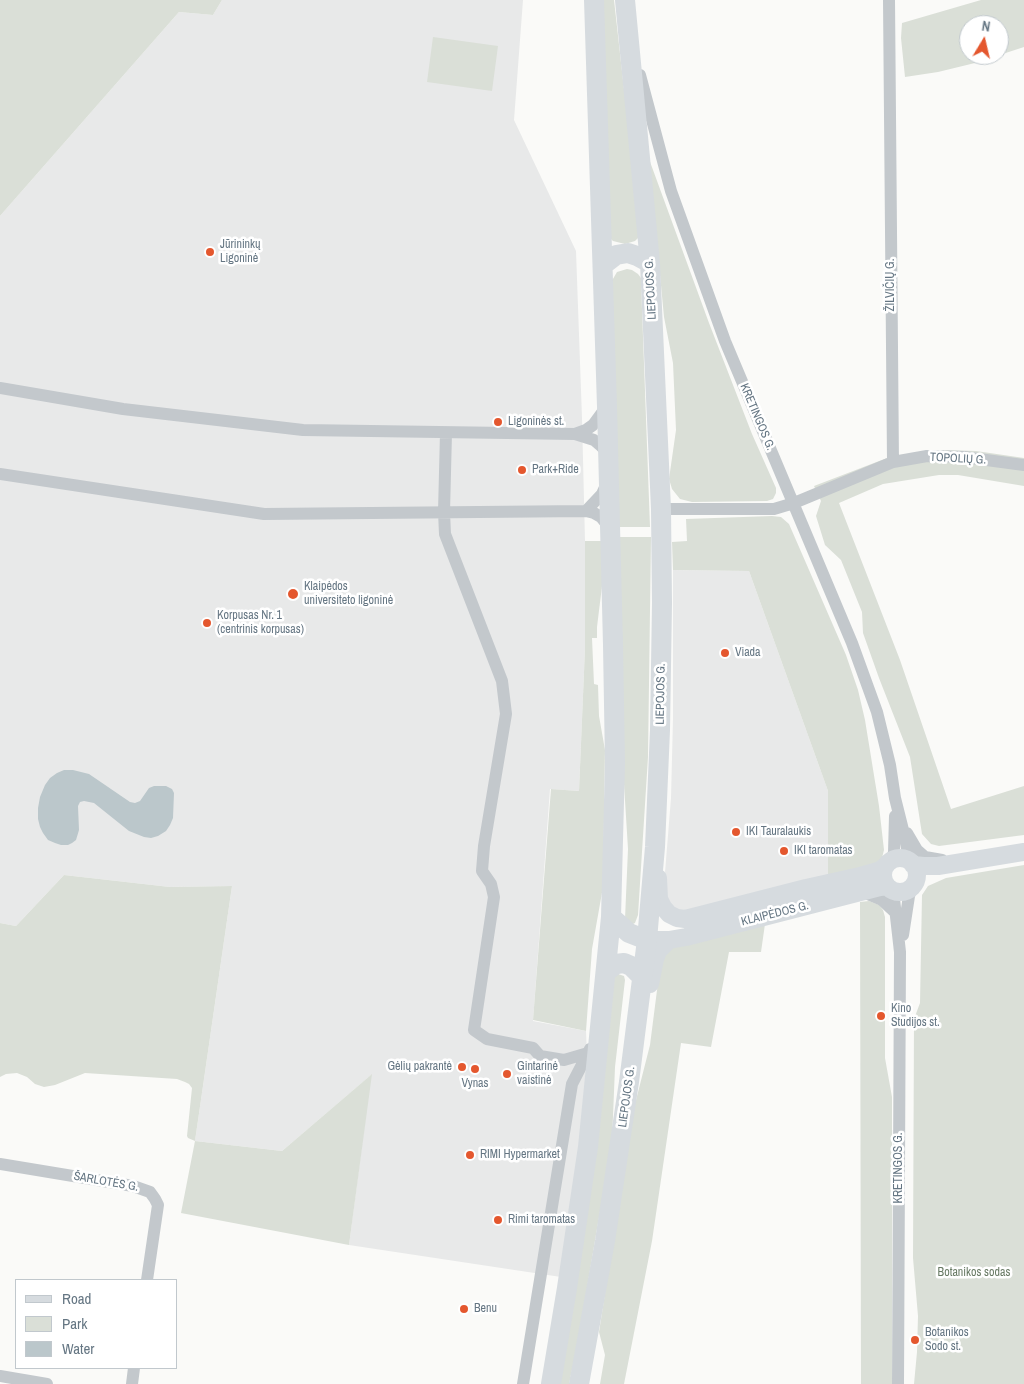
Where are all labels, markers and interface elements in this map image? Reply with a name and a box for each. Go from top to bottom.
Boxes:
north arrow [959,15,1009,65]
text: N [981,17,992,36]
place label: Jūrininkų Ligoninė [220,238,260,266]
marker: Jūrininkų Ligoninė [204,246,216,258]
street label: LIEPOJOS G. [642,258,660,320]
street label: ŽILVIČIŲ G. [884,259,898,311]
street label: KRETINGOS G. [736,381,778,453]
place label: Ligoninės st. [508,415,564,429]
marker: Ligoninės st. [492,416,504,428]
street label: TOPOLIŲ G. [930,450,986,468]
place label: Park+Ride [532,463,579,477]
marker: Park+Ride [516,464,528,476]
place label: Klaipėdos universiteto ligoninė [304,580,393,608]
marker: Klaipėdos universiteto ligoninė [286,587,300,601]
place label: Korpusas Nr. 1 (centrinis korpusas) [217,609,304,637]
marker: Korpusas Nr. 1 (centrinis korpusas) [201,617,213,629]
place label: Viada [735,646,761,660]
marker: Viada [719,647,731,659]
street label: LIEPOJOS G. [653,663,669,725]
place label: IKI Tauralaukis [746,825,811,839]
marker: IKI Tauralaukis [730,826,742,838]
place label: IKI taromatas [794,844,853,858]
marker: IKI taromatas [778,845,790,857]
street label: KLAIPĖDOS G. [740,899,810,929]
place label: Kino Studijos st. [891,1002,940,1030]
marker: Kino Studijos st. [875,1010,887,1022]
place label: Gėlių pakrantė [387,1060,452,1074]
place label: Gintarinė vaistinė [517,1060,558,1088]
marker: Gėlių pakrantė [456,1061,468,1073]
marker: Vynas [469,1063,481,1075]
street label: LIEPOJOS G. [616,1066,638,1128]
marker: Gintarinė vaistinė [501,1068,513,1080]
place label: Vynas [462,1077,488,1091]
street label: KRETINGOS G. [892,1132,906,1204]
place label: RIMI Hypermarket [480,1148,560,1162]
marker: RIMI Hypermarket [464,1149,476,1161]
street label: ŠARLOTĖS G. [72,1169,140,1195]
place label: Rimi taromatas [508,1213,575,1227]
marker: Rimi taromatas [492,1214,504,1226]
park label: Botanikos sodas [938,1266,1010,1280]
legend [15,1279,178,1369]
text: Road [62,1288,91,1309]
place label: Benu [474,1302,497,1316]
marker: Benu [458,1303,470,1315]
text: Park [62,1313,87,1334]
place label: Botanikos Sodo st. [925,1326,969,1354]
marker: Botanikos Sodo st. [909,1334,921,1346]
text: Water [62,1338,94,1359]

